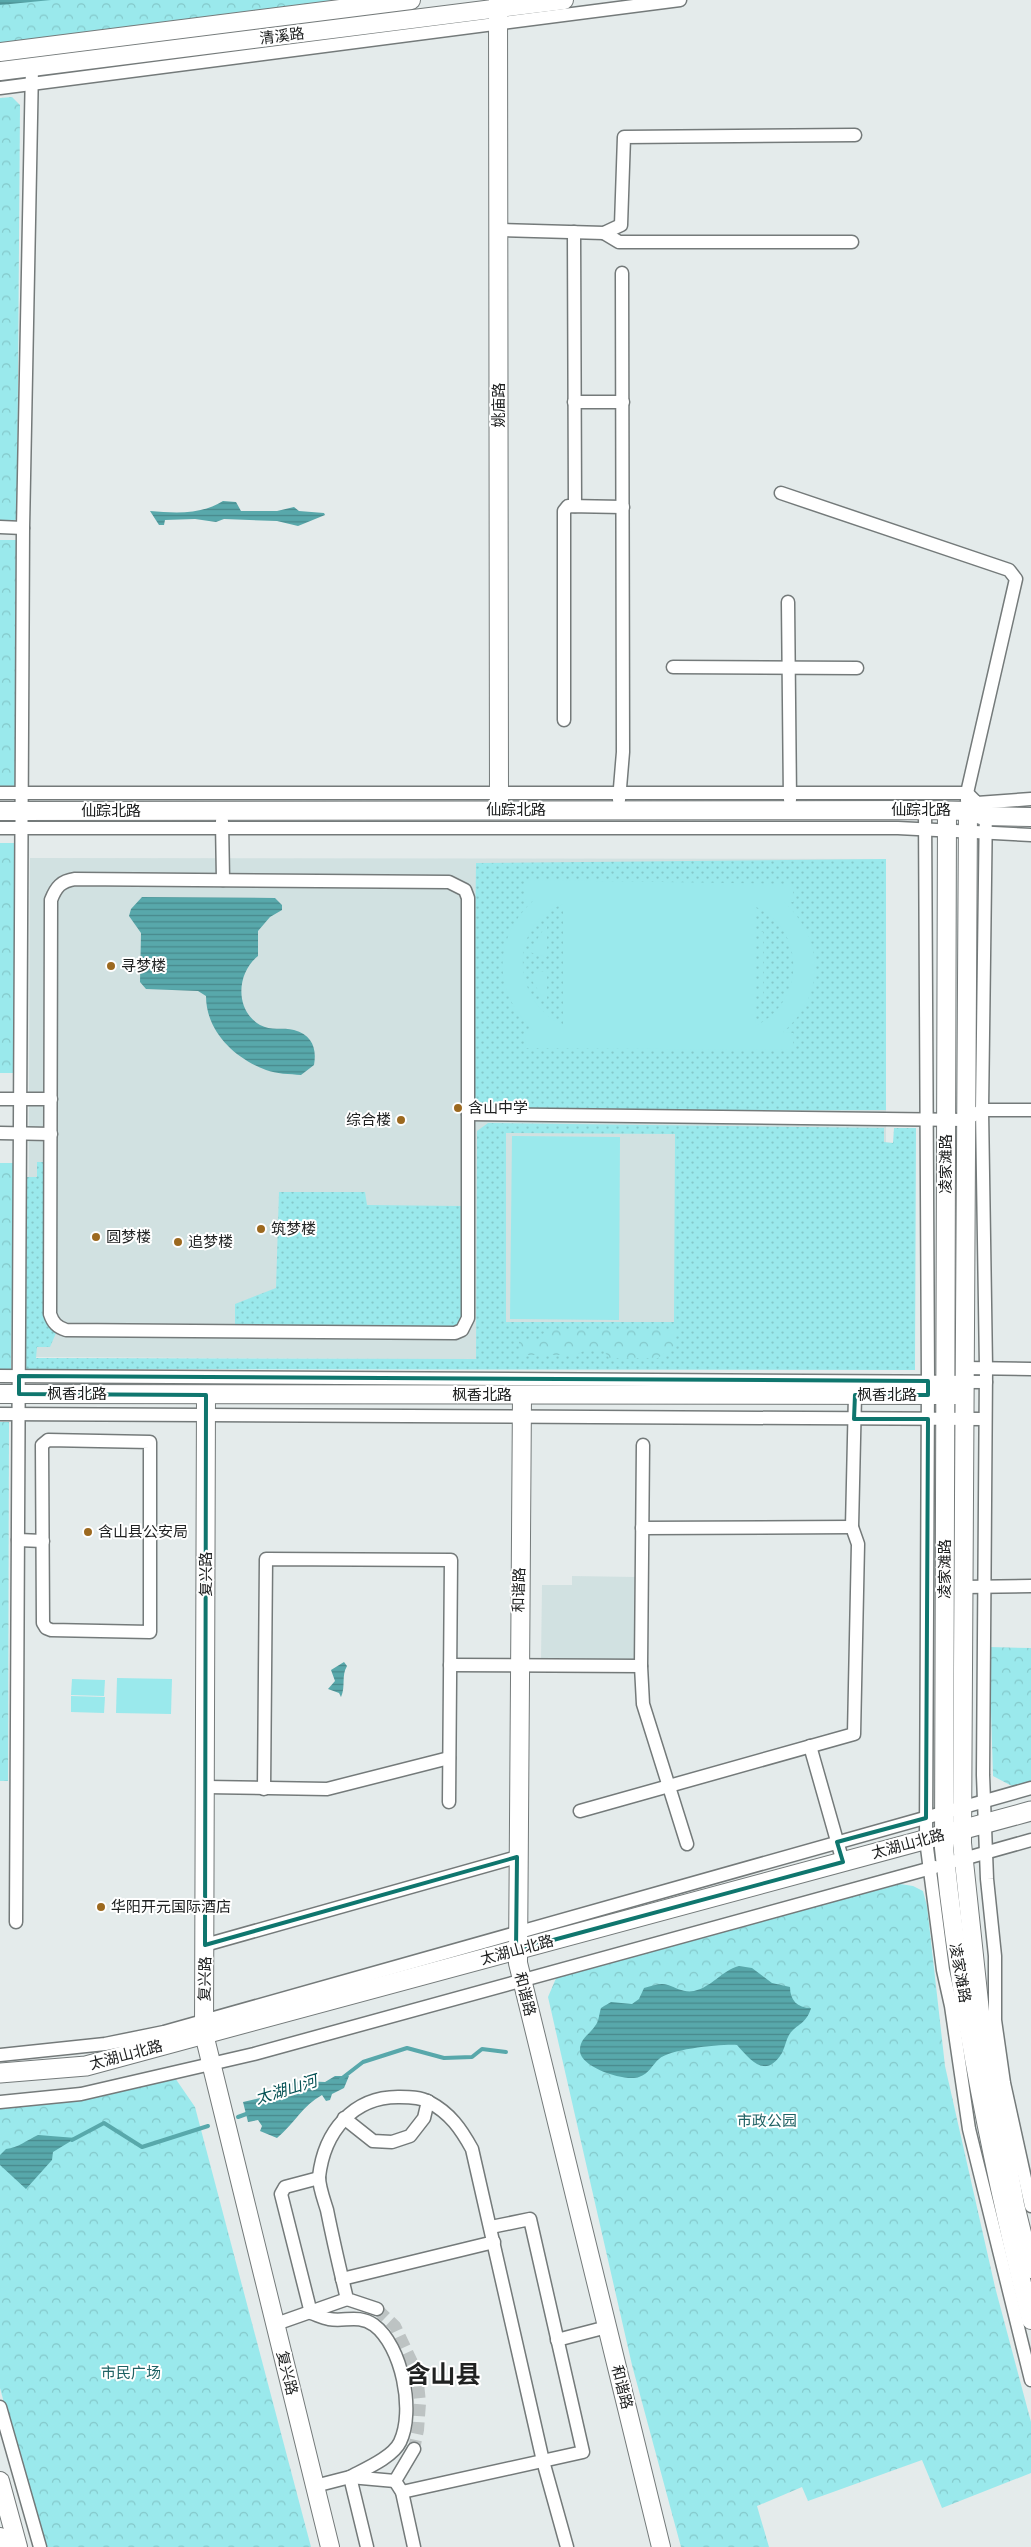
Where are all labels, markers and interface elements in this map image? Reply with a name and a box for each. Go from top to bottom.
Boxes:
street label: 清溪路 [259,24,305,48]
street label: 姚庙路 [490,382,508,428]
street label: 仙踪北路 [486,801,546,819]
street label: 仙踪北路 [891,801,951,819]
street label: 仙踪北路 [81,802,141,820]
place label: 寻梦楼 [121,957,166,975]
marker: 寻梦楼 [105,960,117,972]
place label: 含山中学 [468,1099,528,1117]
marker: 含山中学 [452,1102,464,1114]
place label: 综合楼 [346,1111,391,1129]
marker: 综合楼 [395,1114,407,1126]
street label: 凌家滩路 [937,1134,955,1194]
place label: 筑梦楼 [271,1220,316,1238]
marker: 筑梦楼 [255,1223,267,1235]
place label: 圆梦楼 [106,1228,151,1246]
marker: 圆梦楼 [90,1231,102,1243]
place label: 追梦楼 [188,1233,233,1251]
marker: 追梦楼 [172,1236,184,1248]
street label: 枫香北路 [47,1385,107,1403]
street label: 枫香北路 [452,1386,512,1404]
street label: 枫香北路 [857,1386,917,1404]
place label: 含山县公安局 [98,1523,188,1541]
marker: 含山县公安局 [82,1526,94,1538]
street label: 凌家滩路 [936,1539,954,1599]
street label: 复兴路 [197,1551,215,1597]
street label: 和谐路 [510,1567,528,1613]
street label: 太湖山北路 [869,1826,947,1862]
place label: 华阳开元国际酒店 [111,1898,231,1916]
marker: 华阳开元国际酒店 [95,1901,107,1913]
street label: 太湖山北路 [478,1932,556,1968]
street label: 凌家滩路 [946,1942,974,2004]
street label: 复兴路 [196,1956,214,2002]
street label: 和谐路 [511,1970,539,2018]
street label: 太湖山北路 [87,2037,165,2073]
water label: 太湖山河 [253,2070,322,2108]
park label: 市政公园 [737,2112,797,2130]
street label: 复兴路 [273,2349,301,2397]
district label: 含山县 [405,2360,481,2389]
street label: 和谐路 [608,2363,636,2411]
park label: 市民广场 [101,2364,161,2382]

